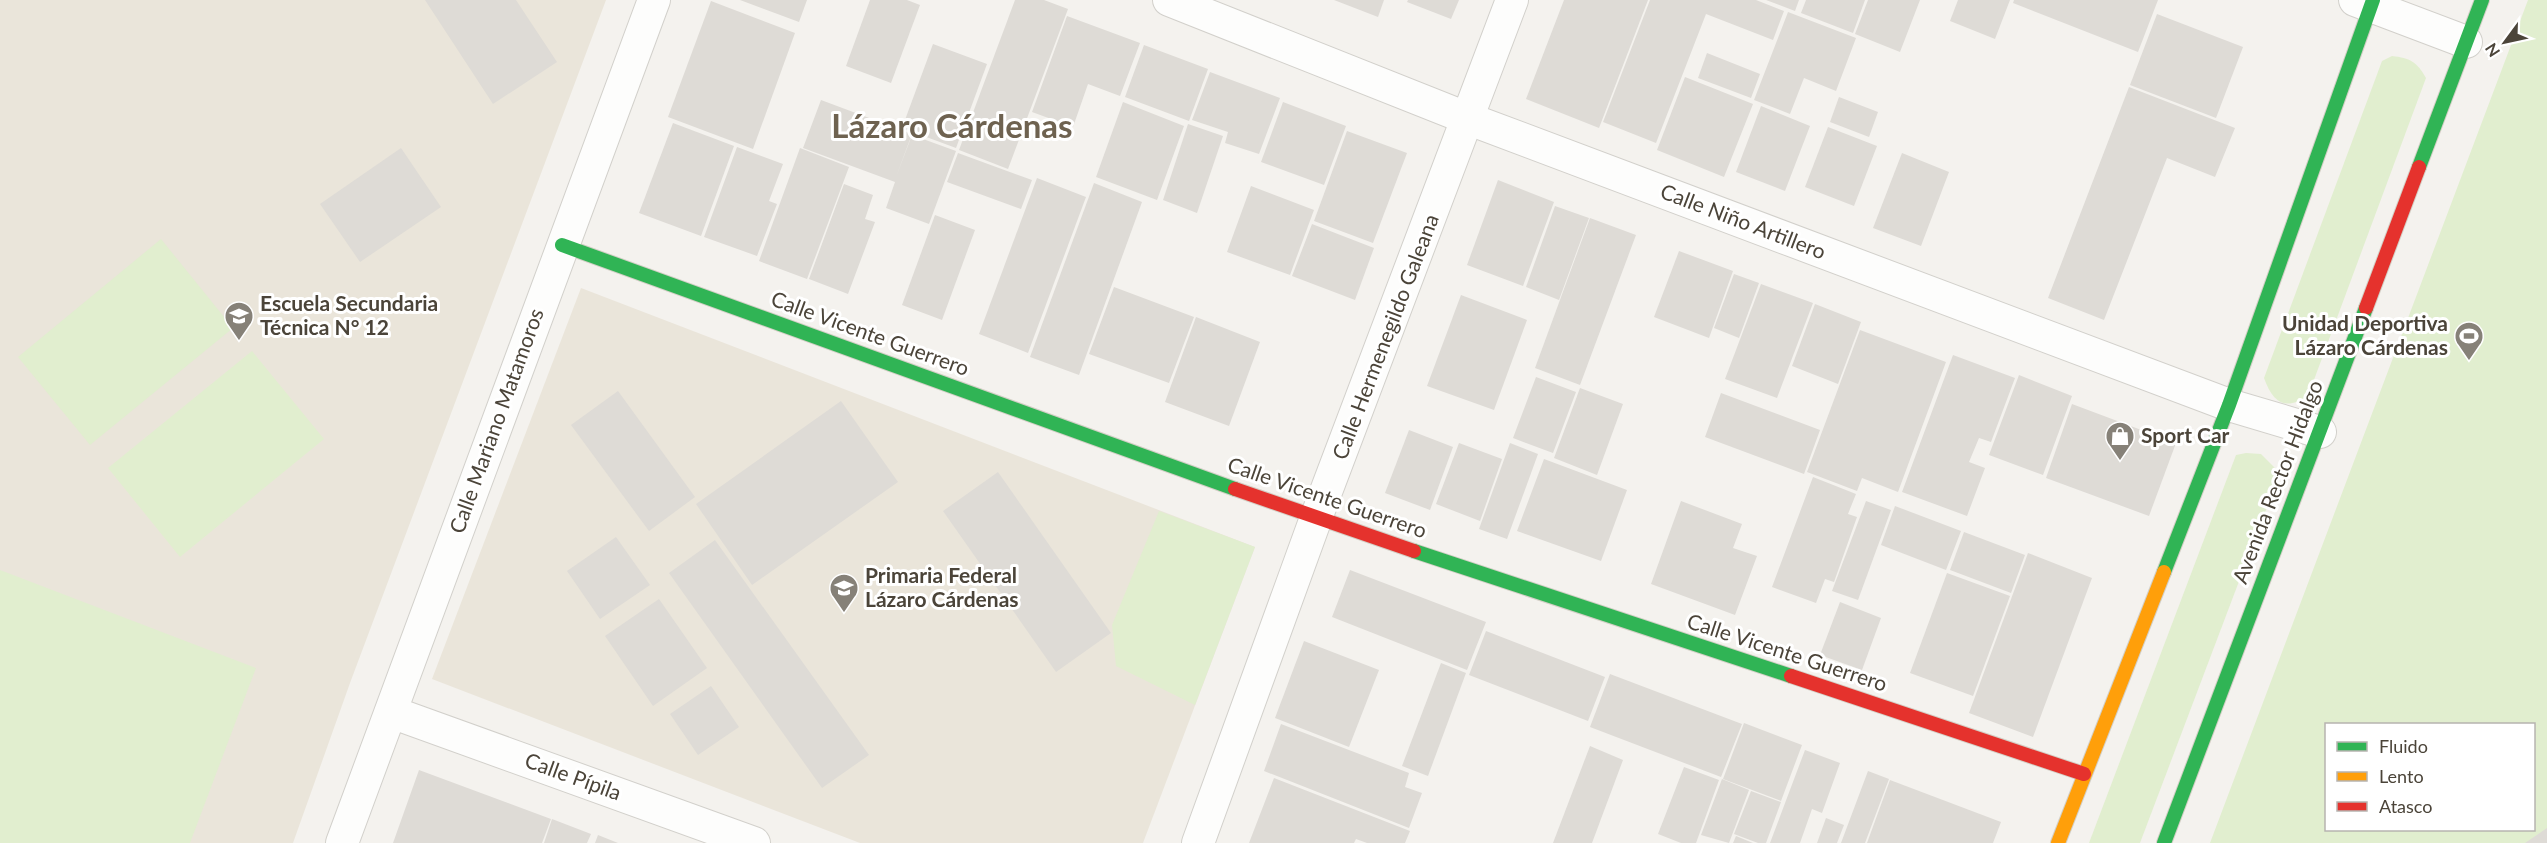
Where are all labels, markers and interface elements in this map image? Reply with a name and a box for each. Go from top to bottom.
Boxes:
north arrow [2475,12,2535,72]
text: N [2481,40,2503,61]
district label: Lázaro Cárdenas [831,105,1073,145]
street label: Calle Niño Artillero [1657,178,1830,264]
street label: Calle Hermenegildo Galeana [1326,210,1443,463]
street label: Calle Vicente Guerrero [768,285,973,380]
place label: Escuela Secundaria Técnica N° 12 [260,290,438,339]
school or university icon: Escuela Secundaria Técnica N° 12 [223,300,255,342]
street label: Calle Mariano Matamoros [443,305,548,536]
place label: Unidad Deportiva Lázaro Cárdenas [2282,310,2448,359]
sports icon: Unidad Deportiva Lázaro Cárdenas [2453,320,2485,362]
street label: Avenida Rector Hidalgo [2226,376,2327,587]
shop icon: Sport Car [2104,420,2136,462]
place label: Sport Car [2141,422,2230,447]
street label: Calle Vicente Guerrero [1225,451,1430,542]
place label: Primaria Federal Lázaro Cárdenas [865,562,1019,611]
school or university icon: Primaria Federal Lázaro Cárdenas [828,572,860,614]
street label: Calle Vicente Guerrero [1684,607,1891,696]
legend [2325,723,2535,831]
text: Fluido [2379,735,2428,757]
street label: Calle Pípila [522,747,625,805]
text: Lento [2379,765,2424,787]
text: Atasco [2379,795,2432,817]

